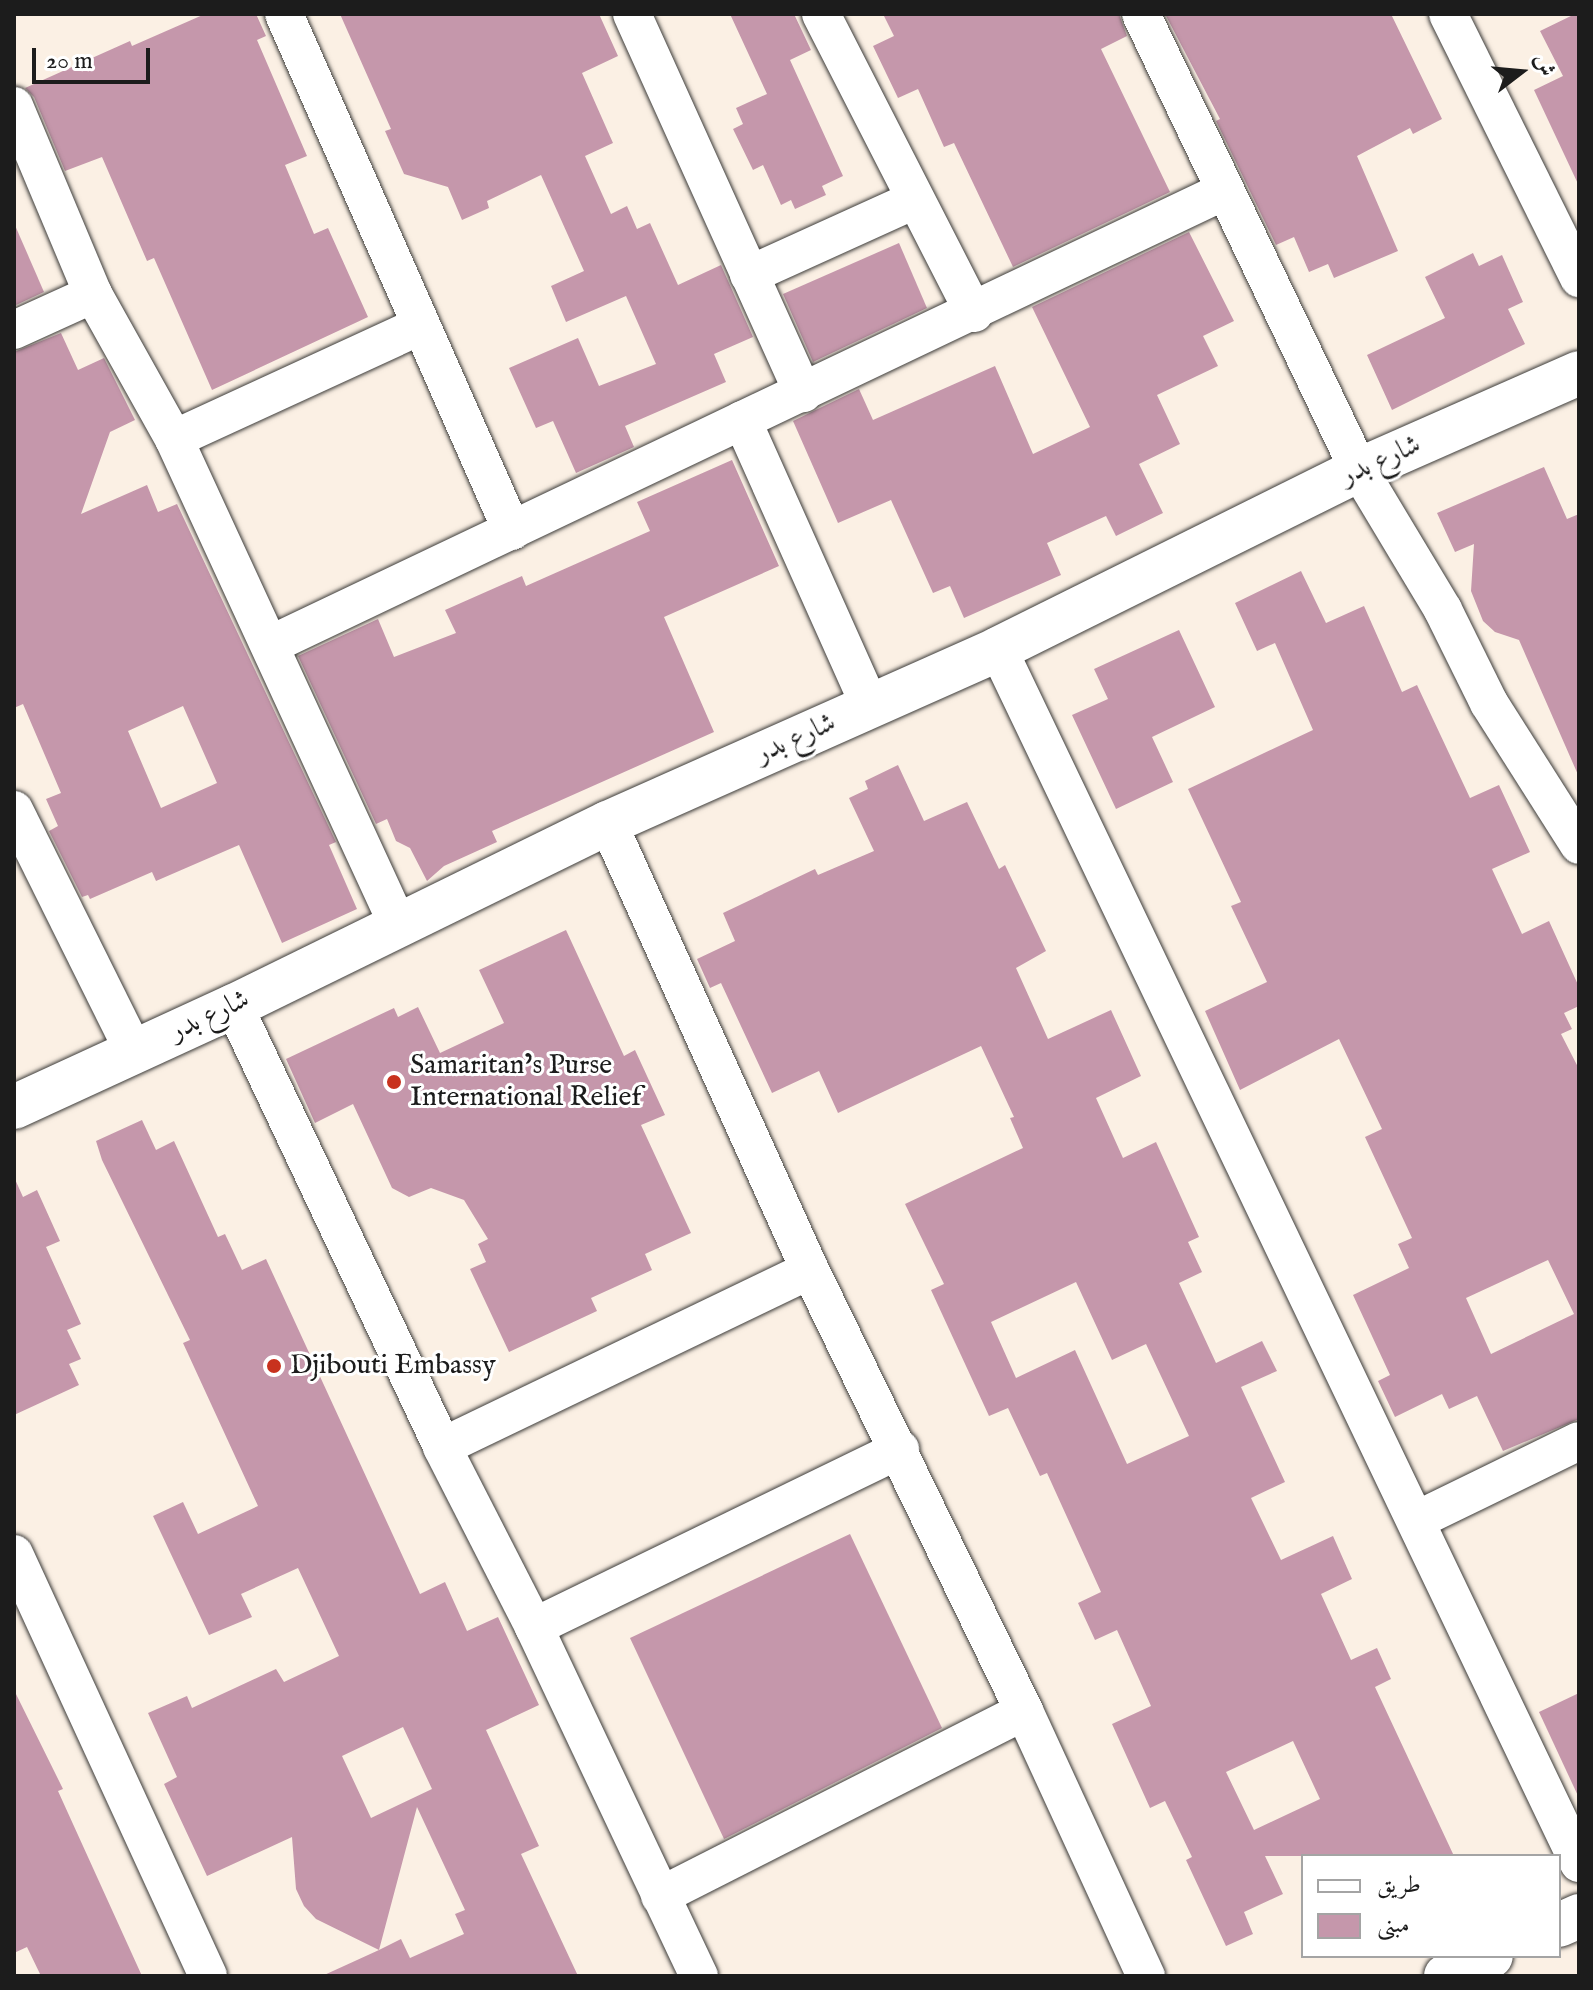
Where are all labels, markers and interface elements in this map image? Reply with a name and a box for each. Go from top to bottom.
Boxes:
scale bar [36,32,154,82]
north arrow [1481,32,1561,112]
text: 20 m [46,46,93,77]
text: ش [1528,51,1561,80]
street label: شارع بدر [1336,429,1426,493]
street label: شارع بدر [751,707,841,771]
street label: شارع بدر [165,983,255,1049]
place label: Samaritan’s Purse International Relief [410,1049,641,1115]
marker: Samaritan’s Purse International Relief [385,1073,403,1091]
place label: Djibouti Embassy [290,1349,496,1383]
marker: Djibouti Embassy [265,1357,283,1375]
legend [1301,1854,1561,1958]
text: طريق [1377,1870,1421,1901]
text: مبنى [1377,1910,1410,1941]

